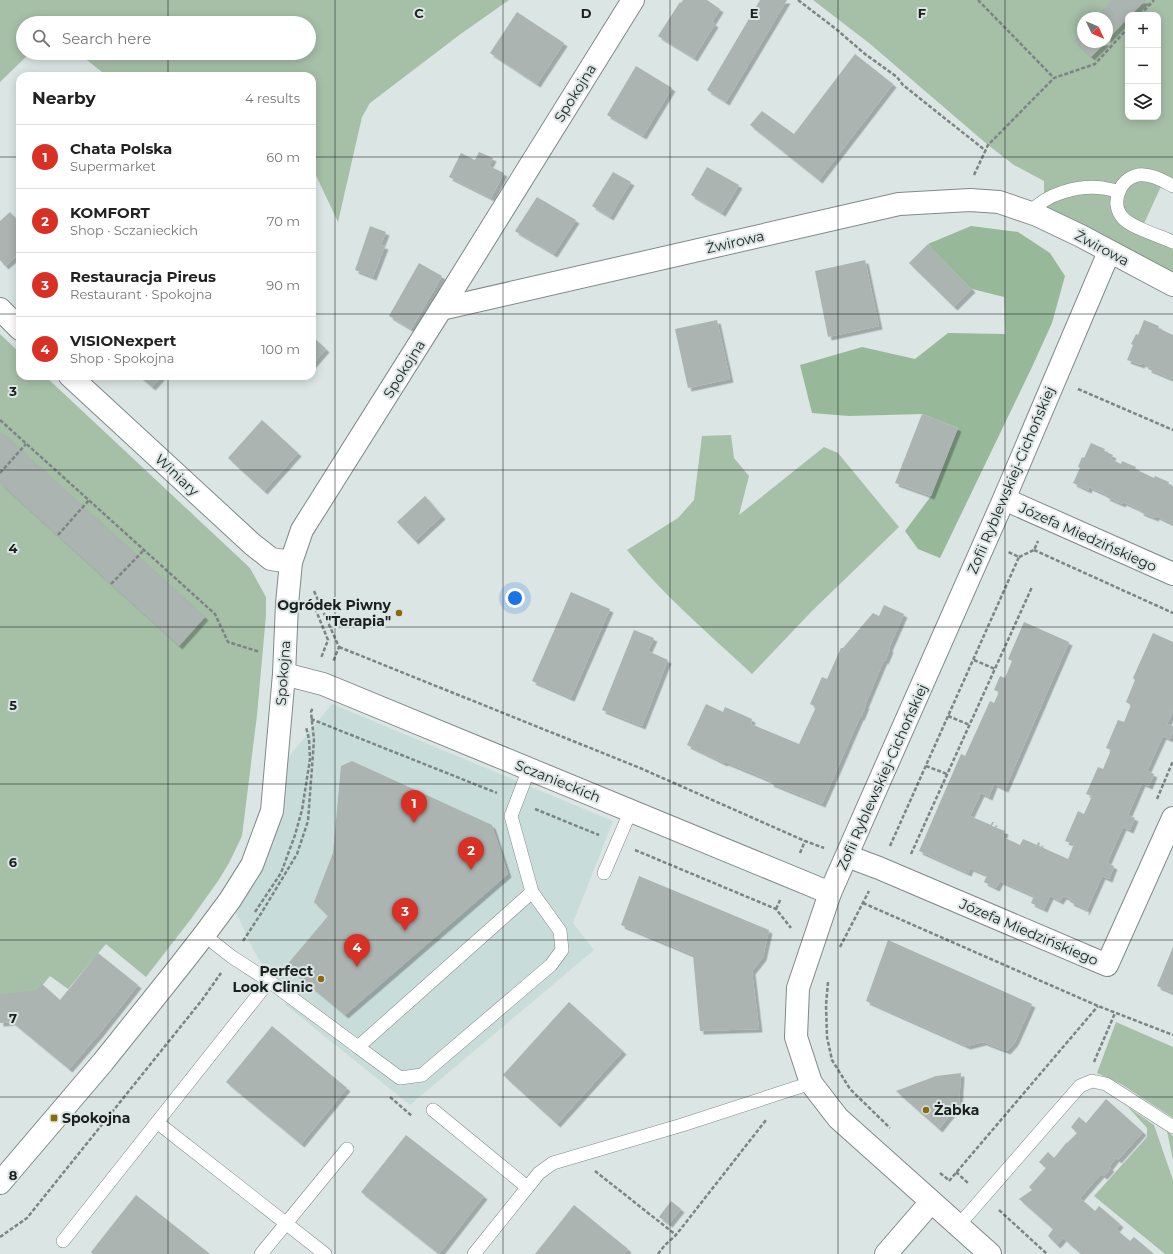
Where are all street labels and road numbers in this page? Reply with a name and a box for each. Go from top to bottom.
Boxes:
street label: Spokojna [550,61,600,125]
street label: Żwirowa [1072,226,1132,270]
street label: Żwirowa [704,227,766,257]
street label: Spokojna [379,337,429,401]
street label: Zofii Ryblewskiej-Cichońskiej [963,383,1059,577]
street label: Winiary [151,450,203,500]
street label: Józefa Miedzińskiego [1015,498,1160,576]
street label: Spokojna [272,640,294,706]
street label: Zofii Ryblewskiej-Cichońskiej [833,681,931,873]
street label: Sczanieckich [513,756,603,806]
street label: Józefa Miedzińskiego [956,894,1101,969]

